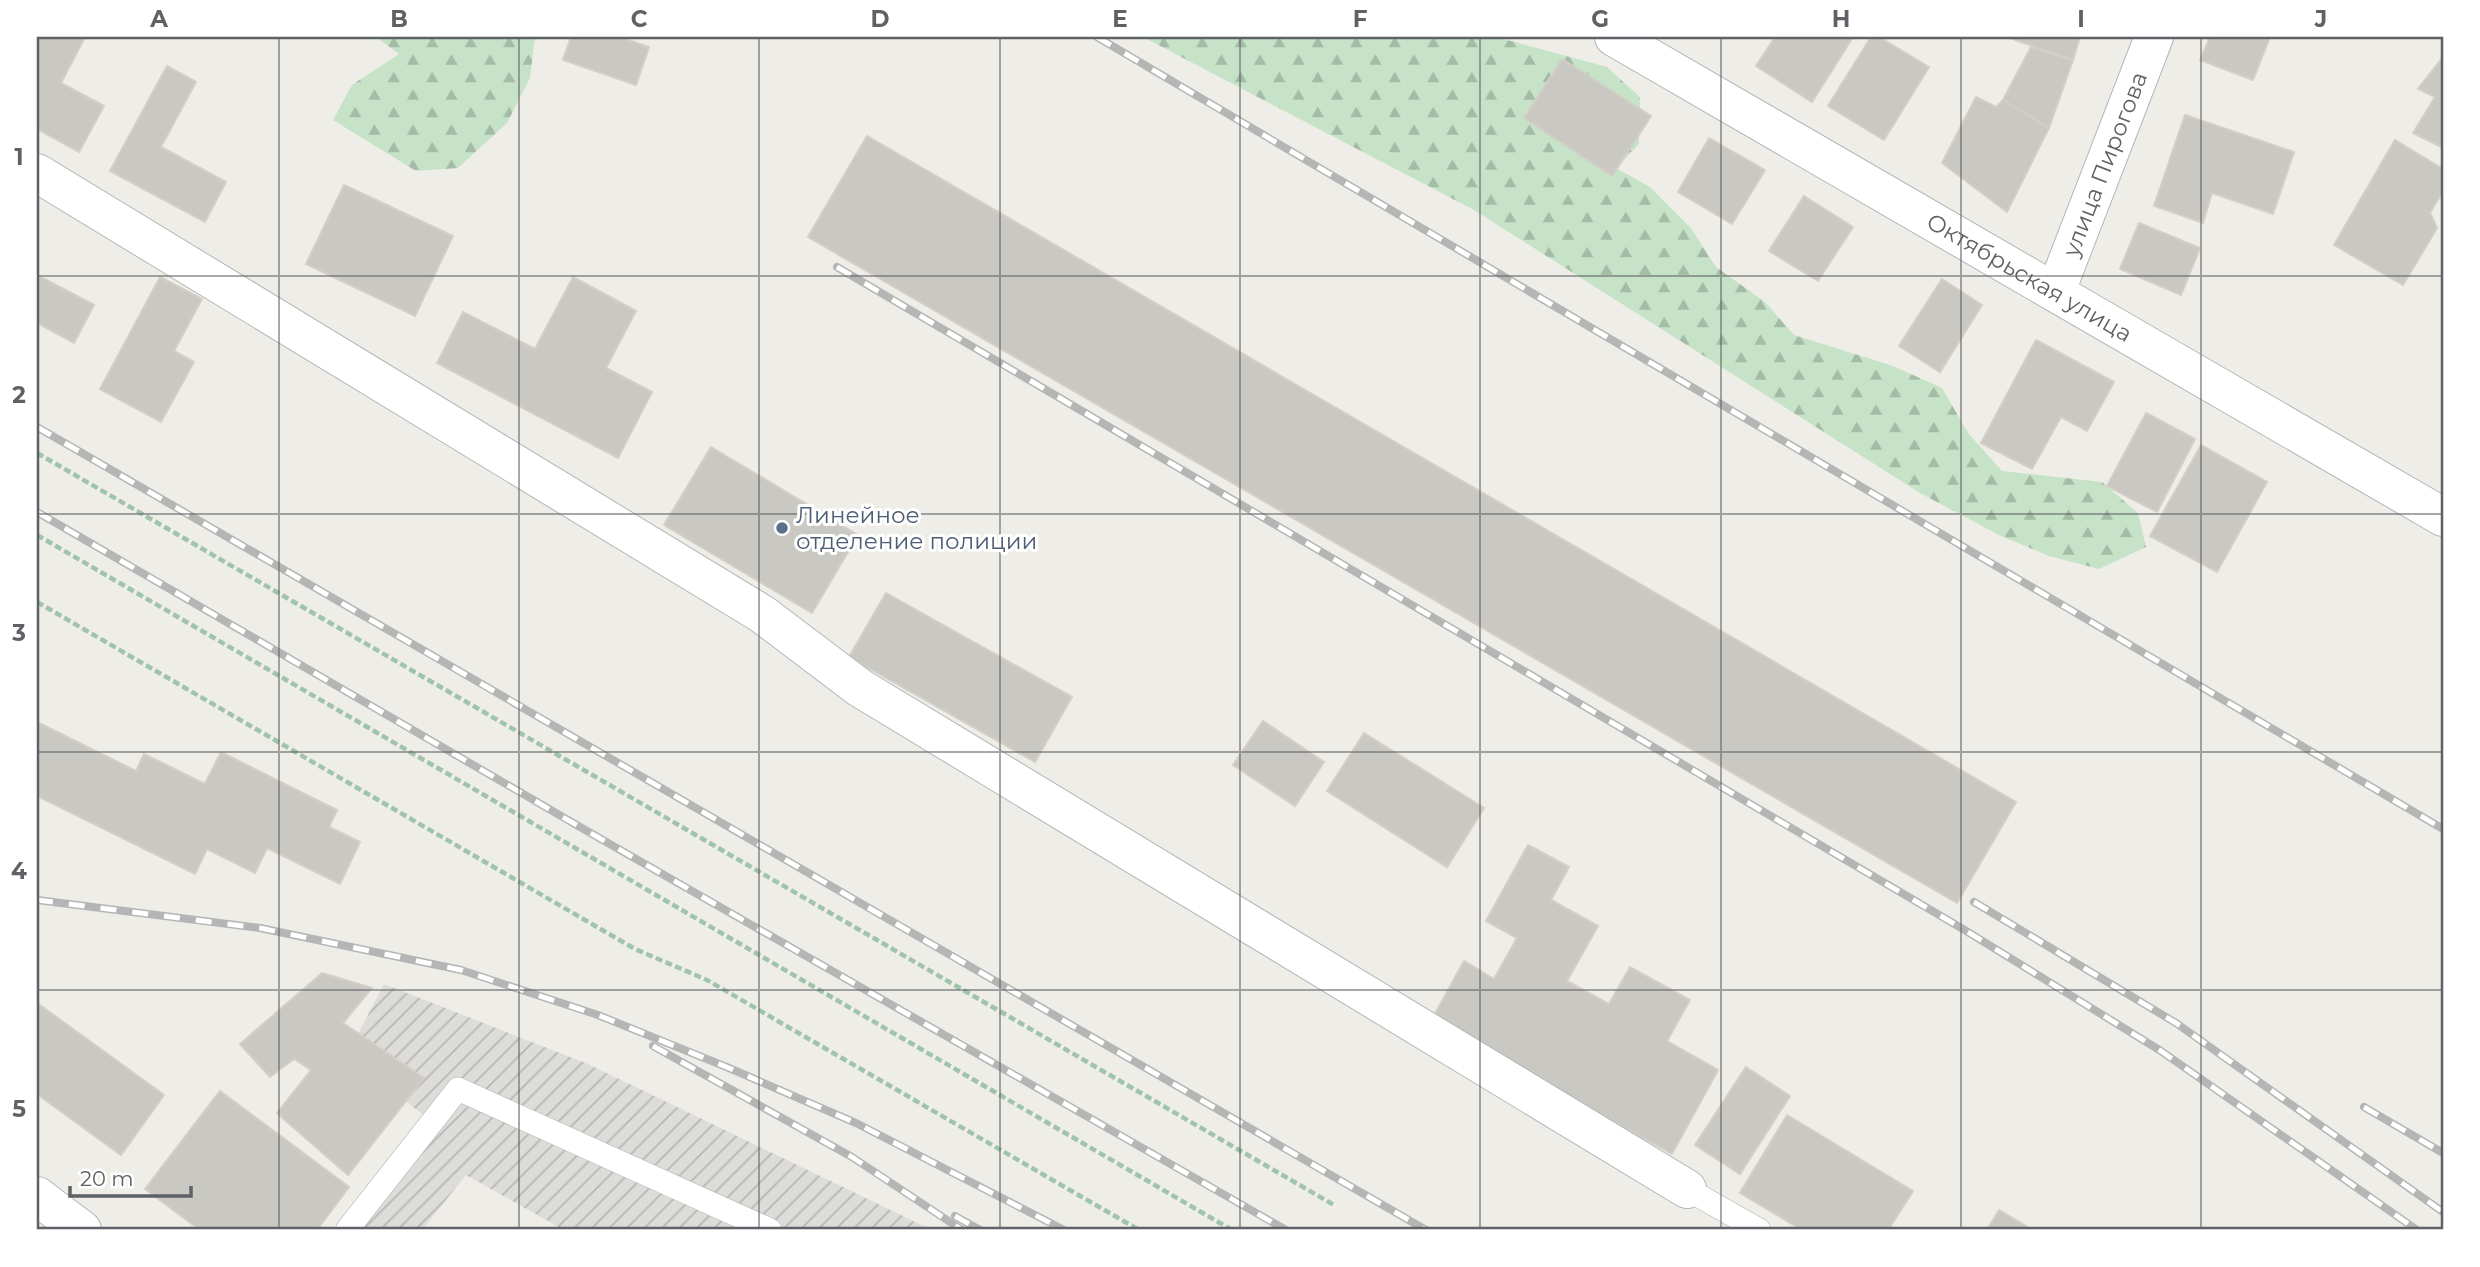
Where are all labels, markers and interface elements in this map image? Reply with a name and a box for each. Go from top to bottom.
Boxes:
text: A [149,5,168,33]
text: B [390,5,408,33]
text: C [631,5,648,33]
text: D [871,5,890,33]
text: E [1112,5,1128,33]
text: F [1353,5,1368,33]
text: G [1591,5,1609,33]
text: H [1832,5,1850,33]
text: I [2077,5,2085,33]
text: J [2314,5,2327,33]
street label: улица Пирогова [2056,68,2153,261]
text: 1 [14,143,24,171]
street label: Октябрьская улица [1922,207,2137,348]
text: 2 [12,381,26,409]
place label: Линейное отделение полиции [796,501,1037,555]
marker: Линейное отделение полиции [774,520,790,536]
text: 3 [11,619,26,647]
text: 4 [11,857,27,885]
text: 5 [12,1095,26,1123]
scale bar [70,1155,191,1199]
text: 20 m [80,1166,134,1191]

